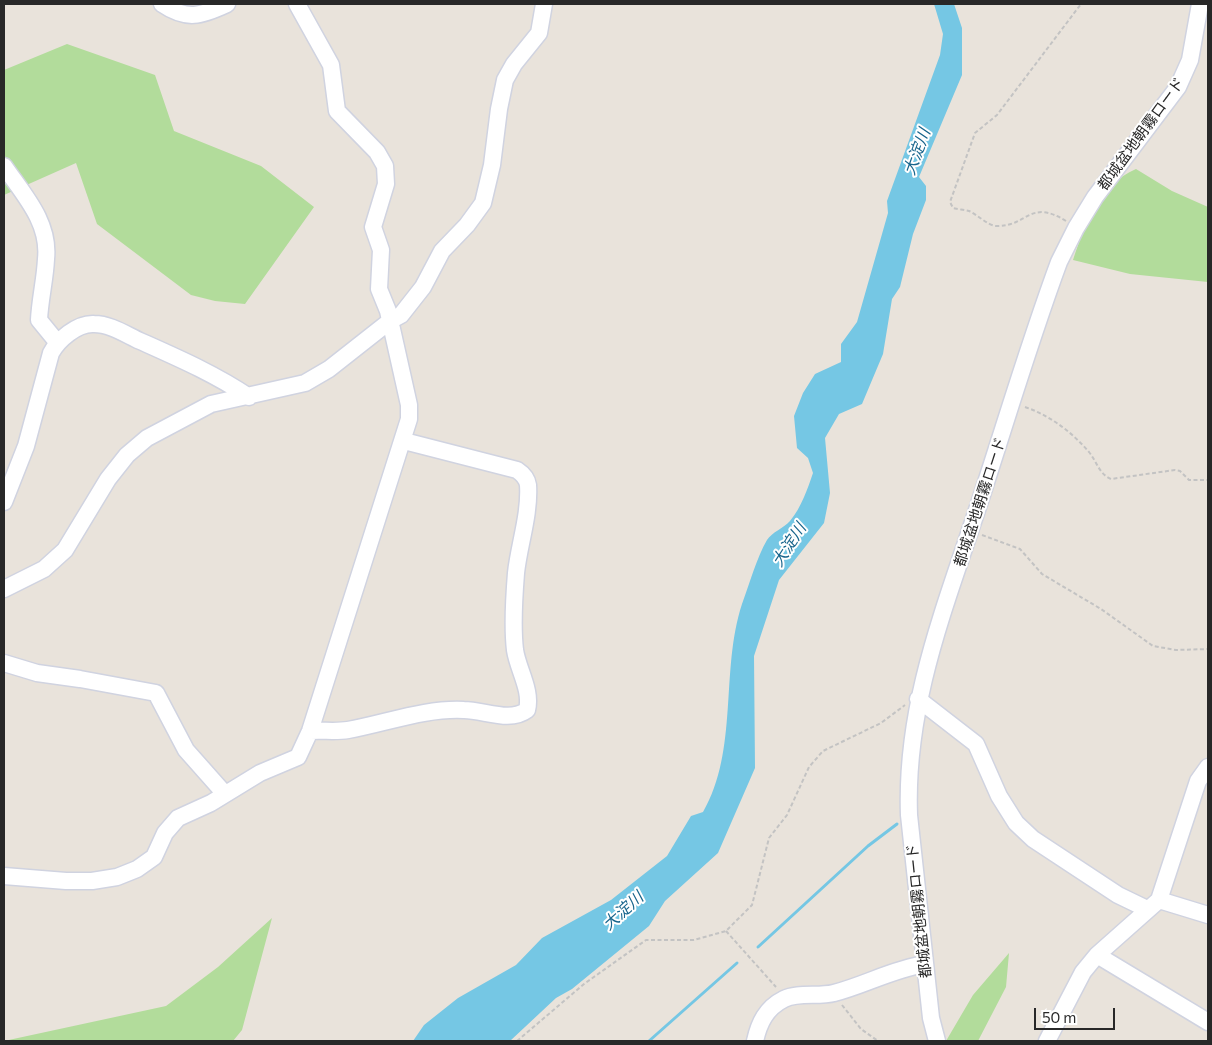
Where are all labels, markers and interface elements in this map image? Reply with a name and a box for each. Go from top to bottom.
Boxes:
street label: 都城盆地朝霧ロード [1094,74,1188,194]
water label: 大淀川 [900,126,934,178]
street label: 都城盆地朝霧ロード [951,435,1009,569]
water label: 大淀川 [768,520,810,570]
street label: 都城盆地朝霧ロード [903,843,935,979]
water label: 大淀川 [599,888,647,934]
scale bar [1037,998,1118,1030]
text: 50 m [1042,1008,1076,1026]

